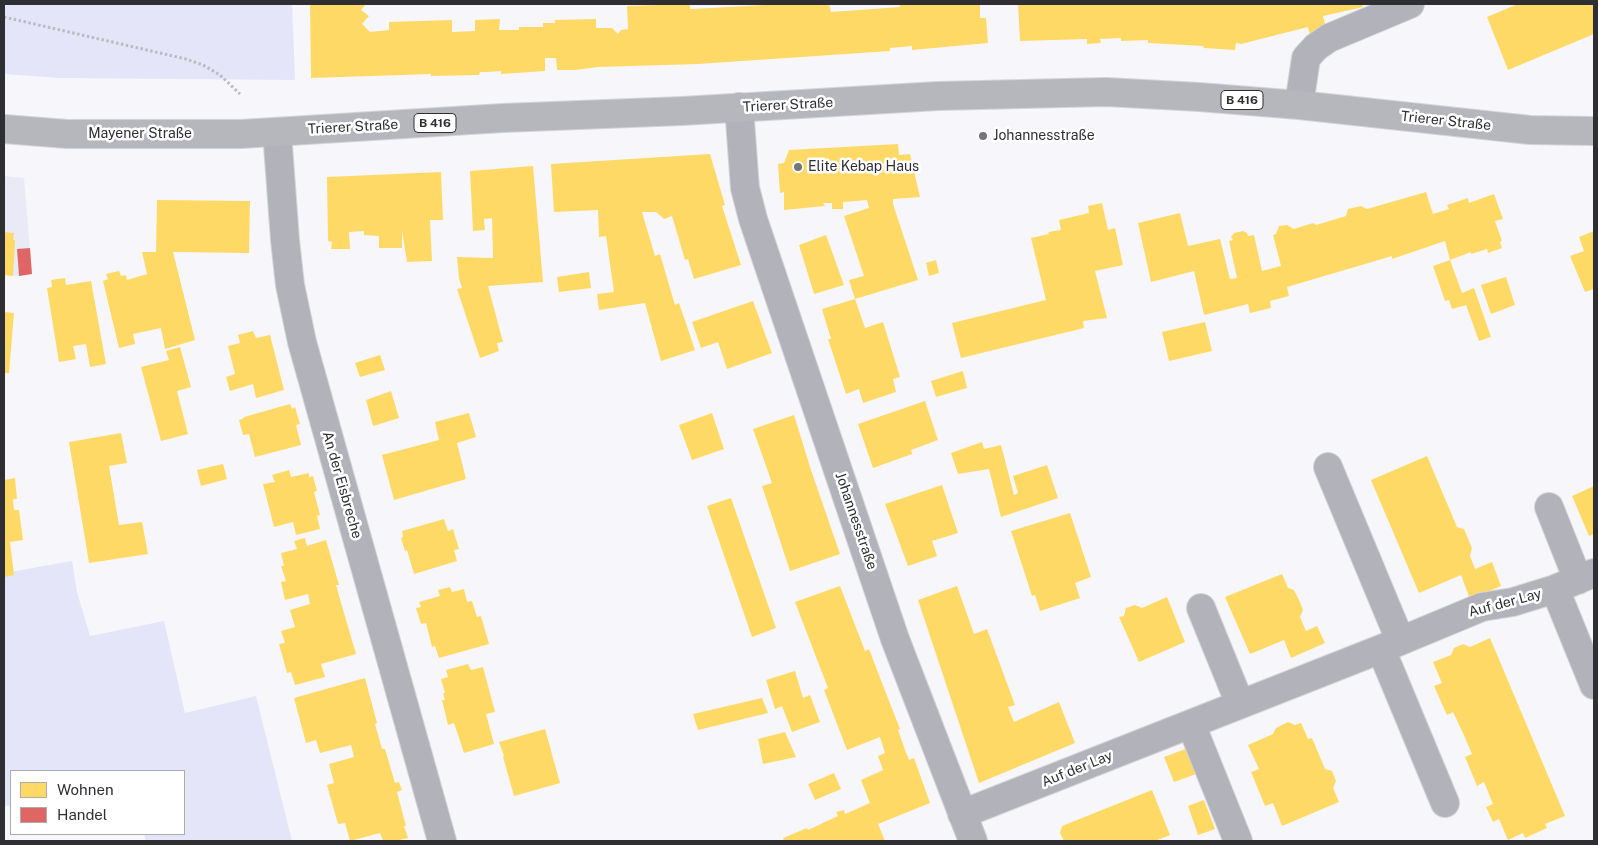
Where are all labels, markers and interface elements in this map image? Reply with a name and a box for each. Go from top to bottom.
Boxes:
road number: B 416 [1221,90,1263,110]
street label: Trierer Straße [742,94,834,116]
street label: Trierer Straße [1400,108,1492,134]
road number: B 416 [414,114,456,132]
street label: Trierer Straße [307,116,399,138]
street label: Mayener Straße [88,126,192,142]
place label: Johannesstraße [993,128,1095,144]
marker: Johannesstraße [977,130,989,142]
place label: Elite Kebap Haus [808,159,919,175]
marker: Elite Kebap Haus [792,161,804,173]
street label: An der Eisbreche [319,429,365,541]
street label: Johannesstraße [831,470,881,572]
street label: Auf der Lay [1467,585,1543,621]
street label: Auf der Lay [1039,747,1115,791]
legend [10,770,185,835]
text: Wohnen [57,781,114,798]
text: Handel [57,806,107,823]

